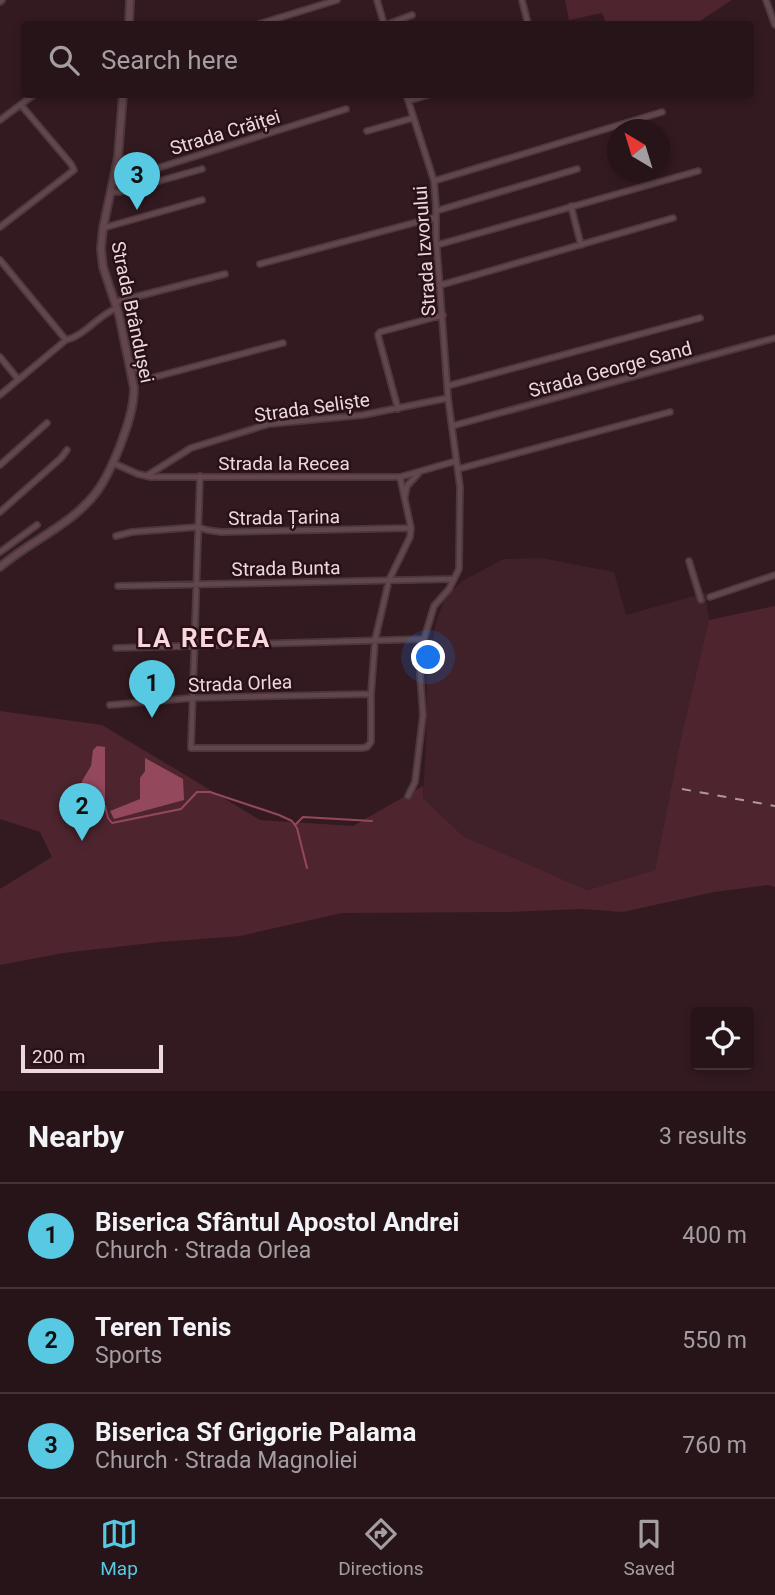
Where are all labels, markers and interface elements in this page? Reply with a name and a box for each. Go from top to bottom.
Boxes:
search box [21,21,754,98]
icon: search [45,41,83,79]
text: Search here [101,45,238,75]
street label: Strada Crăiței [167,105,283,160]
north arrow [607,119,670,182]
pin: 3 [114,152,160,210]
street label: Strada Izvorului [408,185,441,317]
street label: Strada Brândușei [106,239,159,385]
street label: Strada George Sand [526,337,694,402]
street label: Strada Seliște [253,388,371,427]
street label: Strada la Recea [218,452,350,475]
street label: Strada Țarina [228,505,340,530]
street label: Strada Bunta [231,556,341,581]
district label: LA RECEA [137,623,271,653]
your location [411,640,445,674]
pin: 1 [129,660,175,718]
street label: Strada Orlea [188,670,292,697]
pin: 2 [59,783,105,841]
map controls [691,1007,754,1070]
button: locate [691,1007,754,1070]
scale bar [21,1042,163,1074]
text: 200 m [32,1045,85,1068]
text: Nearby [28,1119,124,1154]
text: 3 results [659,1123,747,1150]
text: Biserica Sfântul Apostol Andrei [95,1207,459,1237]
text: 1 [44,1222,58,1249]
text: 400 m [682,1222,747,1249]
text: Church · Strada Orlea [95,1237,311,1264]
text: Teren Tenis [95,1312,231,1342]
text: 2 [44,1327,58,1354]
text: 550 m [682,1327,747,1354]
text: Sports [95,1342,162,1369]
text: Biserica Sf Grigorie Palama [95,1417,416,1447]
text: 3 [44,1432,58,1459]
text: 760 m [682,1432,747,1459]
text: Church · Strada Magnoliei [95,1447,358,1474]
tab: Map [100,1515,138,1580]
tab: Directions [338,1515,423,1580]
tab: Saved [624,1515,675,1580]

